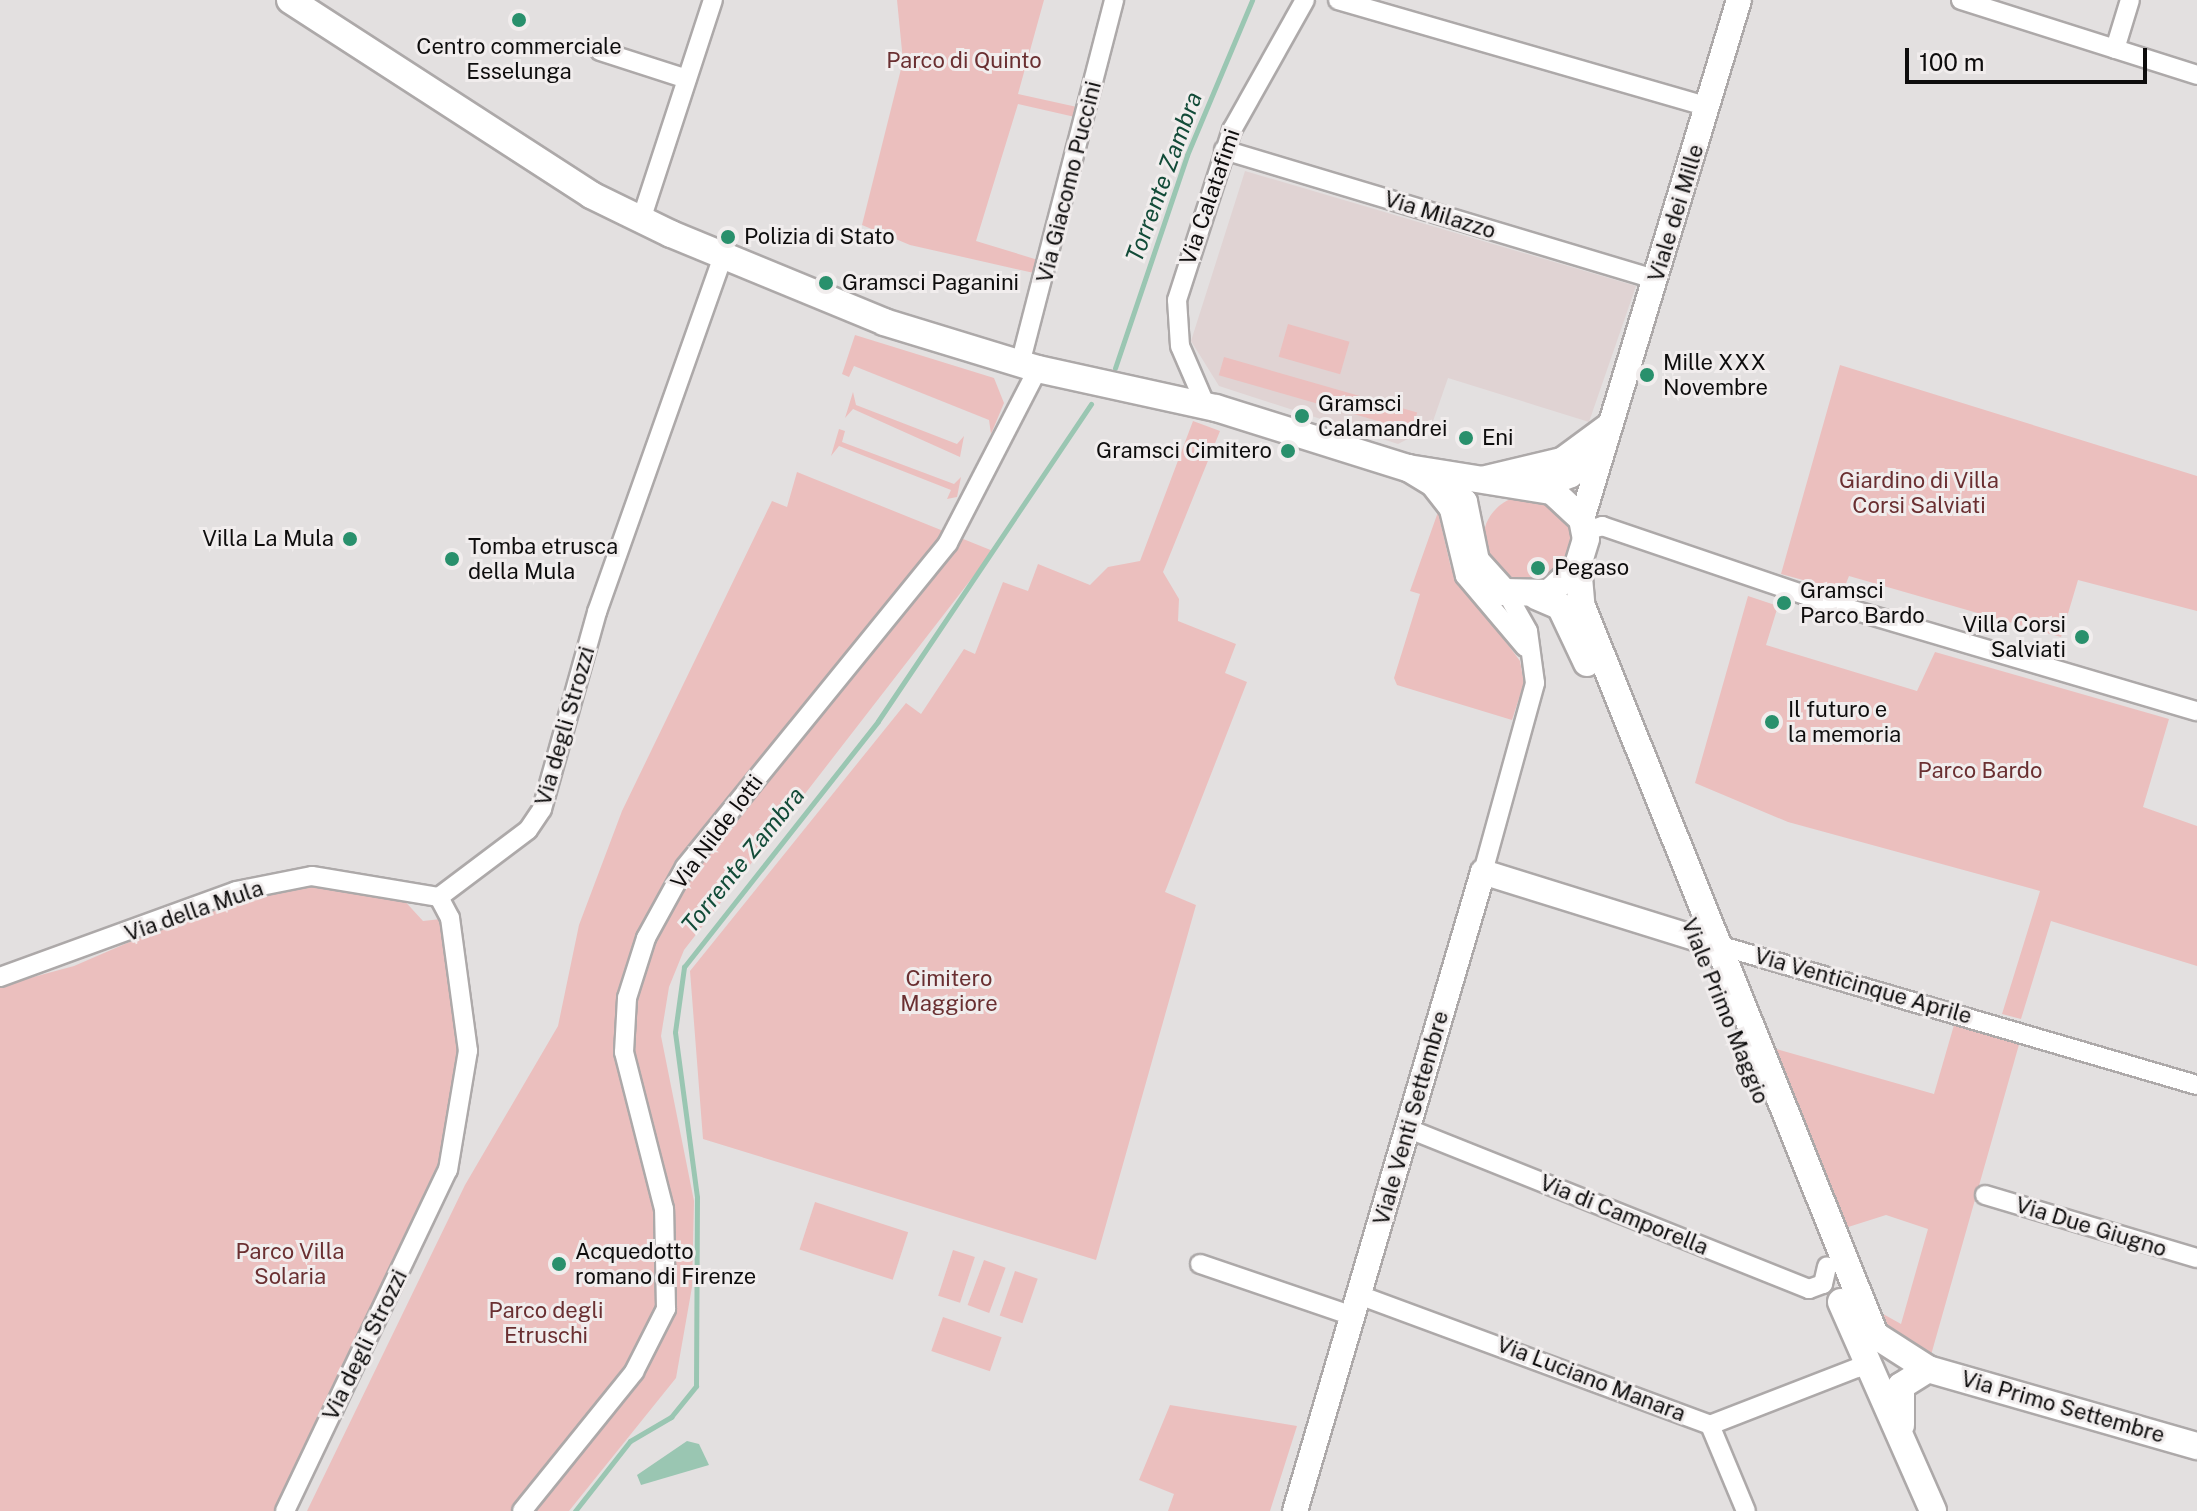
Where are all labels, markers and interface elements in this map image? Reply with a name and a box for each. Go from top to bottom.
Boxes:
marker: Centro commerciale Esselunga [510,11,528,29]
scale bar [1909,32,2151,82]
place label: Centro commerciale Esselunga [416,33,622,84]
park label: Parco di Quinto [886,48,1042,74]
text: 100 m [1919,48,1985,76]
street label: Via Giacomo Puccini [1031,78,1107,286]
water label: Torrente Zambra [1120,88,1208,266]
street label: Via Calatafimi [1174,126,1246,268]
street label: Viale dei Mille [1643,141,1709,285]
street label: Via Milazzo [1381,186,1499,244]
place label: Polizia di Stato [744,224,895,250]
marker: Polizia di Stato [719,228,737,246]
place label: Gramsci Paganini [842,270,1019,296]
marker: Gramsci Paganini [817,274,835,292]
place label: Mille XXX Novembre [1663,349,1768,400]
marker: Mille XXX Novembre [1638,366,1656,384]
place label: Gramsci Calamandrei [1318,390,1447,442]
marker: Gramsci Calamandrei [1293,407,1311,425]
place label: Eni [1482,425,1514,451]
marker: Eni [1457,429,1475,447]
place label: Gramsci Cimitero [1096,438,1272,464]
marker: Gramsci Cimitero [1279,442,1297,460]
park label: Giardino di Villa Corsi Salviati [1839,467,1999,518]
place label: Villa La Mula [202,526,334,552]
marker: Villa La Mula [341,530,359,548]
place label: Tomba etrusca della Mula [468,533,618,584]
marker: Tomba etrusca della Mula [443,550,461,568]
place label: Pegaso [1554,555,1629,581]
marker: Pegaso [1529,559,1547,577]
place label: Gramsci Parco Bardo [1800,577,1925,628]
marker: Gramsci Parco Bardo [1775,594,1793,612]
place label: Villa Corsi Salviati [1963,611,2066,662]
marker: Villa Corsi Salviati [2073,628,2091,646]
street label: Via degli Strozzi [530,643,600,809]
place label: Il futuro e la memoria [1788,696,1901,748]
marker: Il futuro e la memoria [1763,713,1781,731]
park label: Parco Bardo [1918,758,2042,784]
street label: Via Nilde Iotti [665,770,769,894]
water label: Torrente Zambra [675,781,811,939]
street label: Via della Mula [121,875,267,947]
street label: Viale Primo Maggio [1676,914,1774,1108]
street label: Via Venticinque Aprile [1751,942,1975,1030]
park label: Cimitero Maggiore [900,965,998,1016]
street label: Viale Venti Settembre [1368,1008,1454,1228]
street label: Via di Camporella [1536,1169,1712,1261]
street label: Via Due Giugno [2012,1191,2170,1263]
park label: Parco Villa Solaria [235,1238,345,1290]
place label: Acquedotto romano di Firenze [575,1238,757,1290]
marker: Acquedotto romano di Firenze [550,1255,568,1273]
street label: Via degli Strozzi [317,1265,413,1425]
park label: Parco degli Etruschi [488,1297,604,1348]
street label: Via Luciano Manara [1493,1331,1689,1427]
street label: Via Primo Settembre [1958,1365,2168,1449]

